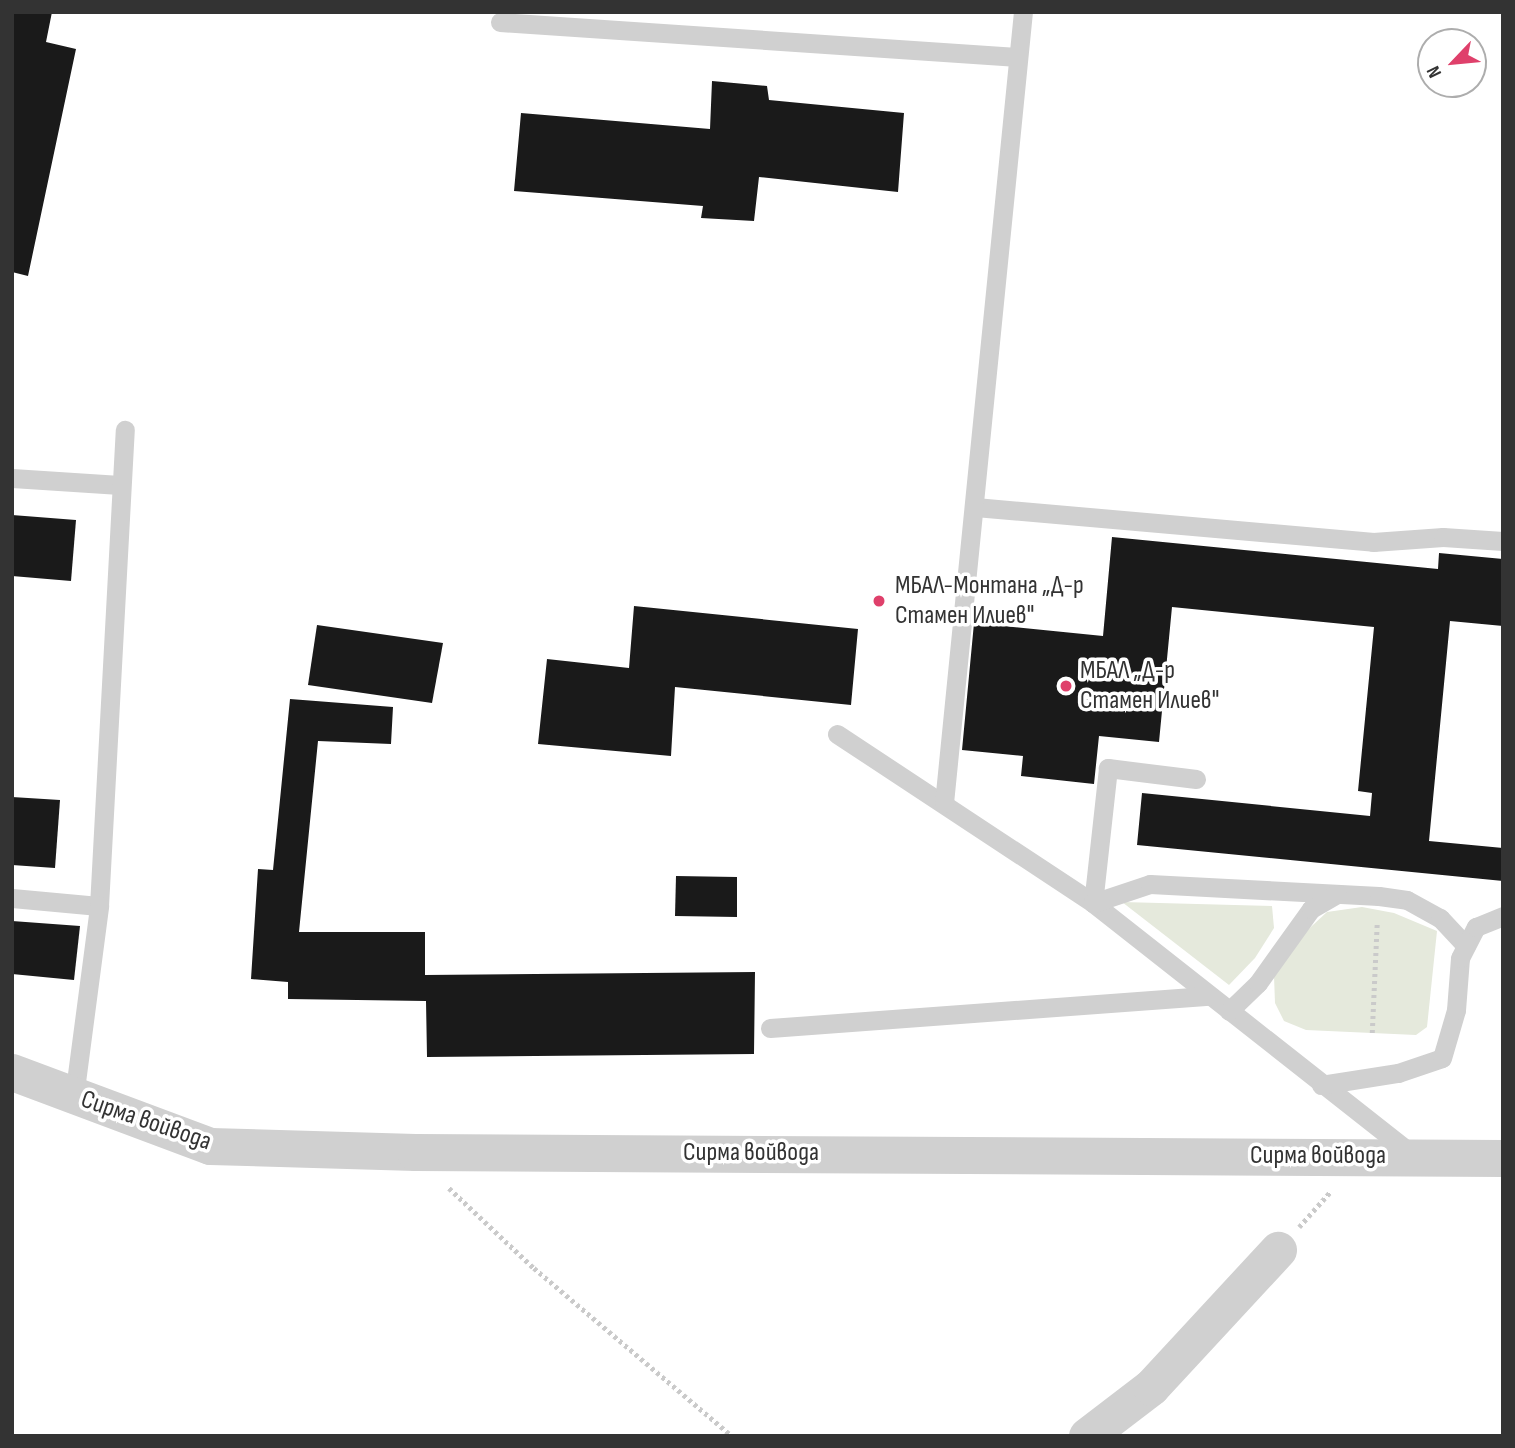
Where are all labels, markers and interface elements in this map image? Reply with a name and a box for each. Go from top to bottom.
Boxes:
north arrow [1417,28,1487,98]
text: N [1422,62,1447,81]
place label: МБАЛ-Монтана „Д-р Стамен Илиев" [895,570,1084,632]
marker: МБАЛ-Монтана „Д-р Стамен Илиев" [869,591,889,611]
place label: МБАЛ „Д-р Стамен Илиев" [1080,655,1219,716]
marker: МБАЛ „Д-р Стамен Илиев" [1058,678,1074,694]
street label: Сирма войвода [77,1084,215,1158]
street label: Сирма войвода [683,1137,819,1169]
street label: Сирма войвода [1250,1140,1386,1172]

